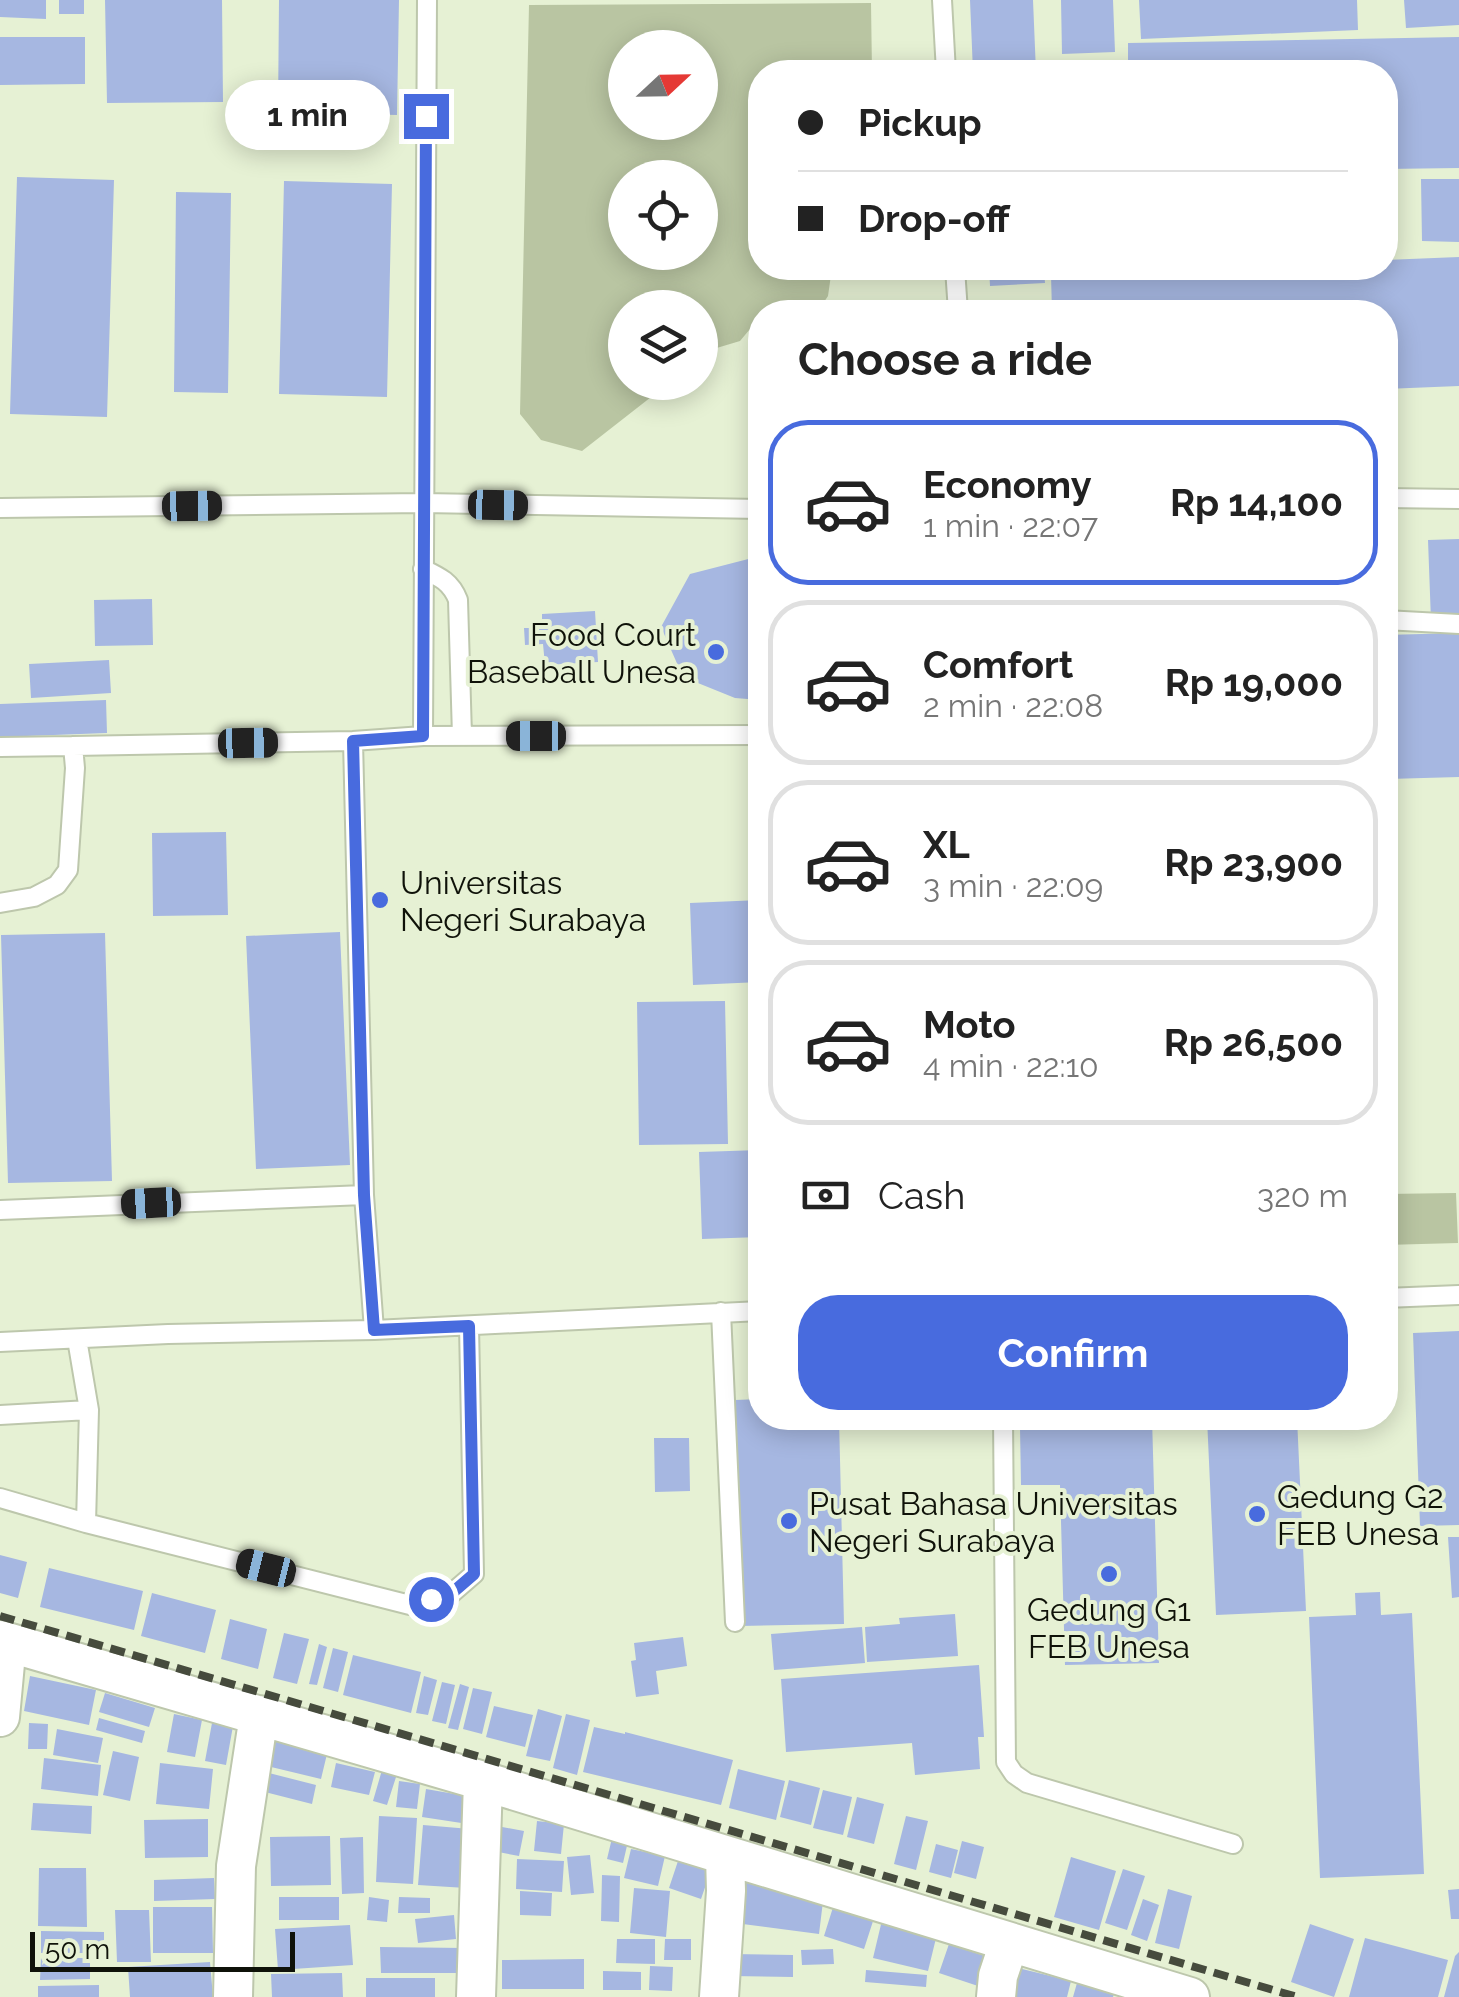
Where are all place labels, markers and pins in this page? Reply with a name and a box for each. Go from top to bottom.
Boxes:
place label: Food Court Baseball Unesa [467,616,696,690]
marker: Food Court Baseball Unesa [705,641,727,663]
place label: Universitas Negeri Surabaya [400,864,646,938]
marker: Universitas Negeri Surabaya [369,889,391,911]
place label: Gedung G2 FEB Unesa [1277,1478,1444,1552]
place label: Pusat Bahasa Universitas Negeri Surabaya [809,1485,1178,1559]
marker: Gedung G2 FEB Unesa [1246,1503,1268,1525]
marker: Pusat Bahasa Universitas Negeri Surabaya [778,1510,800,1532]
marker: Gedung G1 FEB Unesa [1098,1563,1120,1585]
place label: Gedung G1 FEB Unesa [1027,1591,1191,1665]

